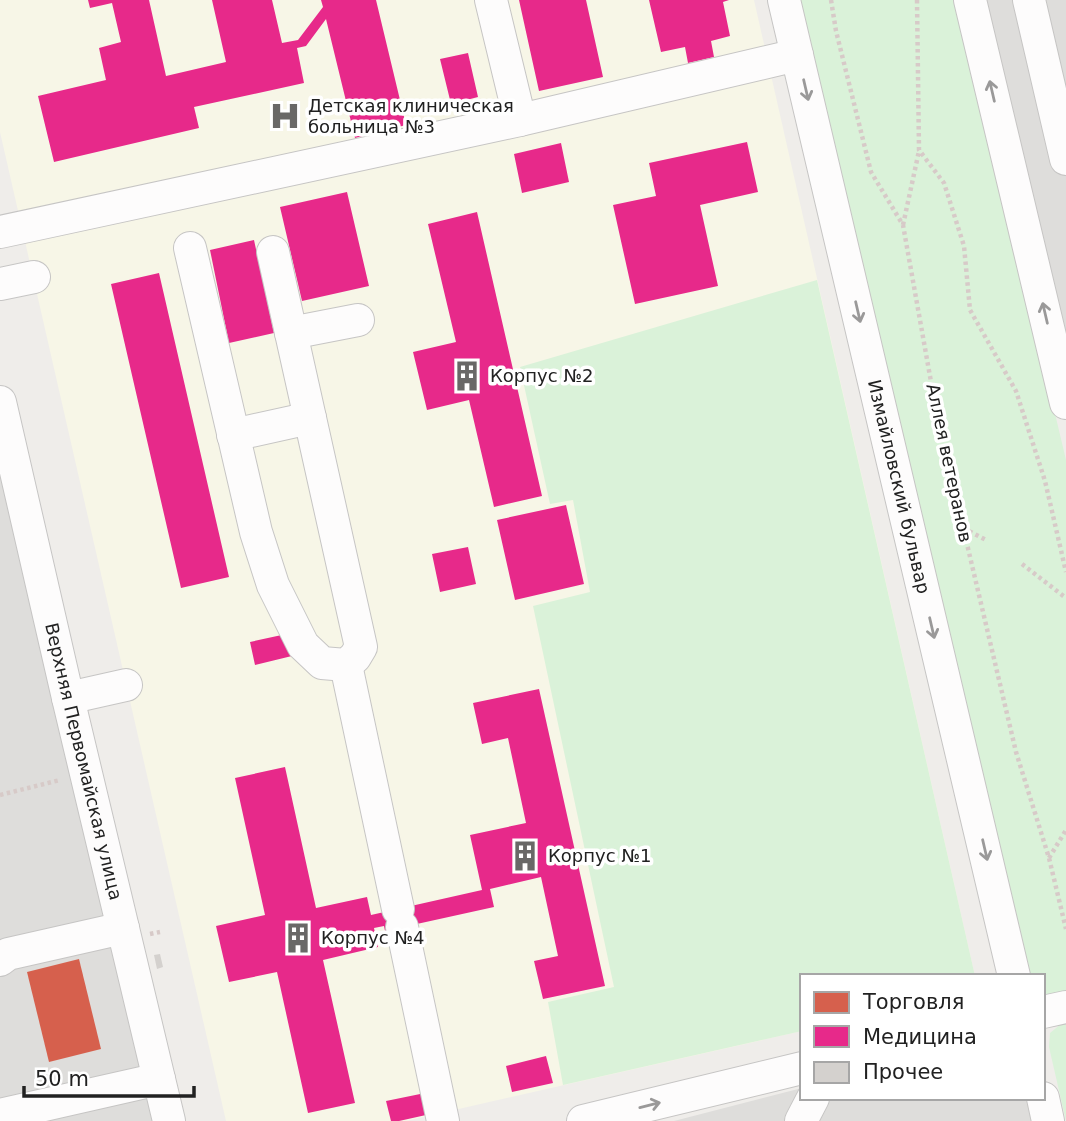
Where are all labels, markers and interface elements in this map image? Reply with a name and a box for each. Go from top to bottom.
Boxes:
one-way arrow [799,78,813,101]
one-way arrow [985,80,998,103]
place label: Детская клиническая больница №3 [308,95,514,137]
hospital icon: Детская клиническая больница №3 [268,99,302,133]
one-way arrow [852,300,865,322]
one-way arrow [1037,302,1051,325]
building icon: Корпус №2 [450,359,484,393]
place label: Корпус №2 [490,365,593,386]
street label: Измайловский бульвар [864,377,935,596]
street label: Аллея ветеранов [922,381,977,544]
one-way arrow [926,616,940,639]
street label: Верхняя Первомайская улица [41,621,127,902]
one-way arrow [978,838,992,861]
building icon: Корпус №1 [508,839,542,873]
place label: Корпус №1 [548,845,651,866]
building icon: Корпус №4 [281,921,315,955]
place label: Корпус №4 [321,927,424,948]
legend [800,974,1045,1100]
text: Торговля [862,990,964,1014]
text: Медицина [863,1025,977,1049]
scale bar [24,1054,194,1098]
text: Прочее [863,1060,943,1084]
text: 50 m [35,1067,89,1091]
one-way arrow [638,1098,661,1111]

